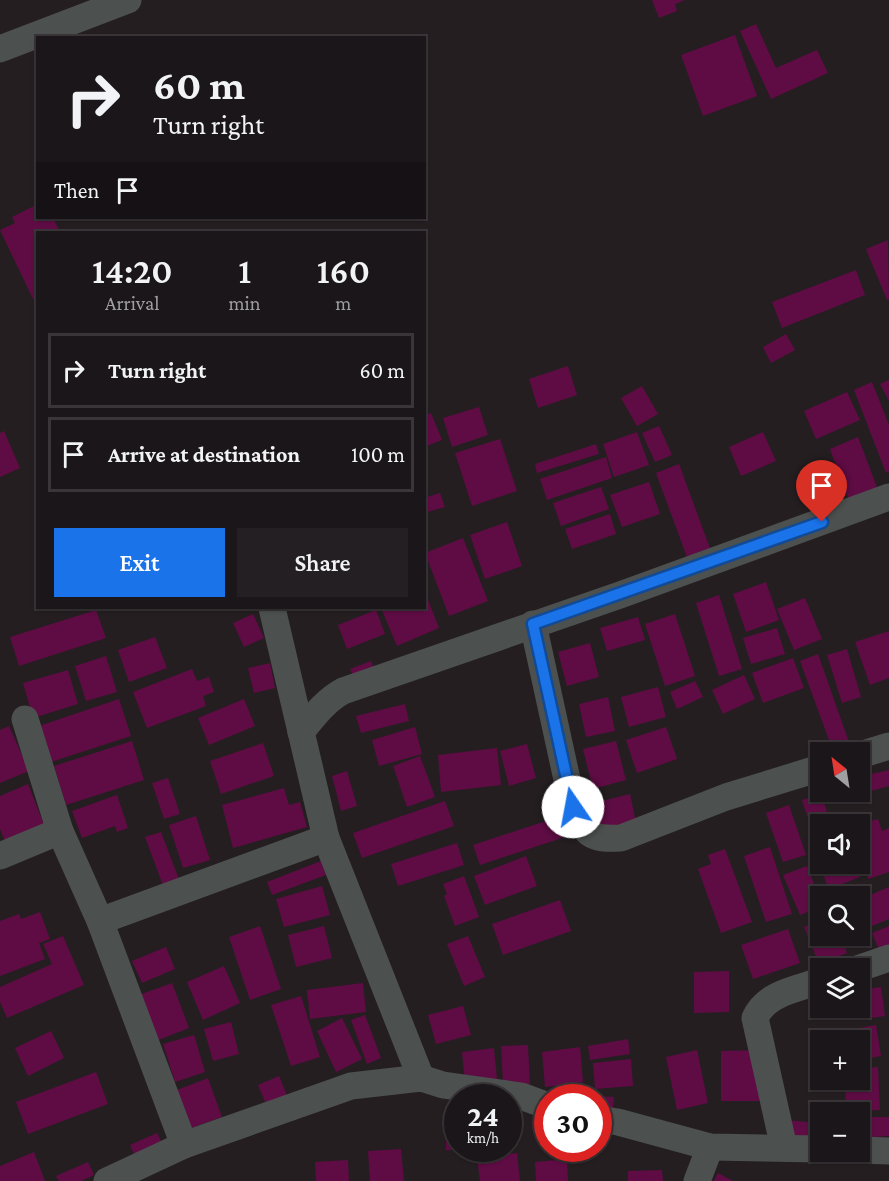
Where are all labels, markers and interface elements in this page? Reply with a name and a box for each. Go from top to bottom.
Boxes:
icon: right [54,60,132,138]
text: 60 m [153,61,245,108]
text: Turn right [153,110,264,140]
icon: arrive [111,174,144,207]
text: Then [54,178,99,203]
text: 14:20 [92,251,172,291]
text: 1 [238,251,251,291]
text: 160 [317,251,370,291]
text: Arrival [105,292,159,314]
text: min [229,292,261,314]
text: m [335,292,351,314]
icon: right [57,354,90,387]
text: Turn right [108,358,206,383]
text: 60 m [360,358,405,383]
icon: arrive [57,438,90,471]
text: Arrive at destination [108,442,300,467]
text: 100 m [351,442,405,467]
pin [796,460,847,522]
icon: arrive [805,469,838,502]
button: Exit [54,528,225,597]
button: Share [237,528,408,597]
north arrow [810,742,870,802]
map controls [810,742,870,1162]
position arrow [541,775,605,839]
button: sound [810,814,870,874]
button: search [810,886,870,946]
button: layers [810,958,870,1018]
button: + [810,1030,870,1090]
speed limit sign: 30 [534,1084,612,1162]
text: 24 [467,1099,499,1132]
button: − [810,1102,870,1162]
text: km/h [467,1130,499,1146]

